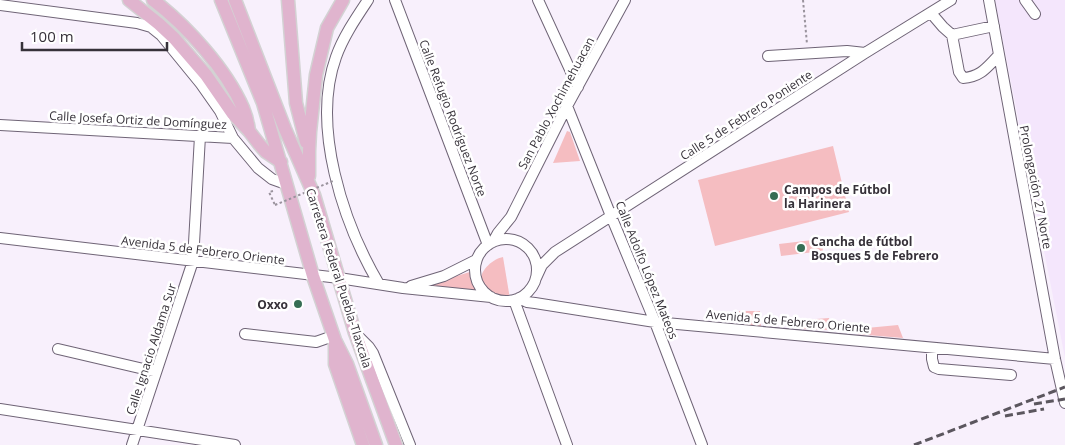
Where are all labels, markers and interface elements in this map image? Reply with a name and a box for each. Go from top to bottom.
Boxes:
scale bar [22,20,168,52]
text: 100 m [30,26,74,46]
street label: San Pablo Xochimehuacan [514,34,598,172]
street label: Calle Refugio Rodríguez Norte [415,37,491,199]
street label: Calle 5 de Febrero Poniente [677,66,816,164]
street label: Calle Josefa Ortiz de Domínguez [49,107,228,133]
street label: Prolongación 27 Norte [1016,124,1056,251]
place label: Campos de Fútbol la Harinera [784,181,891,212]
street label: Carretera Federal Puebla-Tlaxcala [302,186,376,370]
marker: Campos de Fútbol la Harinera [768,190,780,202]
street label: Calle Adolfo López Mateos [612,198,683,342]
street label: Avenida 5 de Febrero Oriente [120,232,286,268]
place label: Cancha de fútbol Bosques 5 de Febrero [811,233,939,264]
marker: Cancha de fútbol Bosques 5 de Febrero [795,242,807,254]
street label: Calle Ignacio Aldama Sur [122,281,180,417]
place label: Oxxo [257,296,288,313]
marker: Oxxo [292,298,304,310]
street label: Avenida 5 de Febrero Oriente [705,305,871,337]

